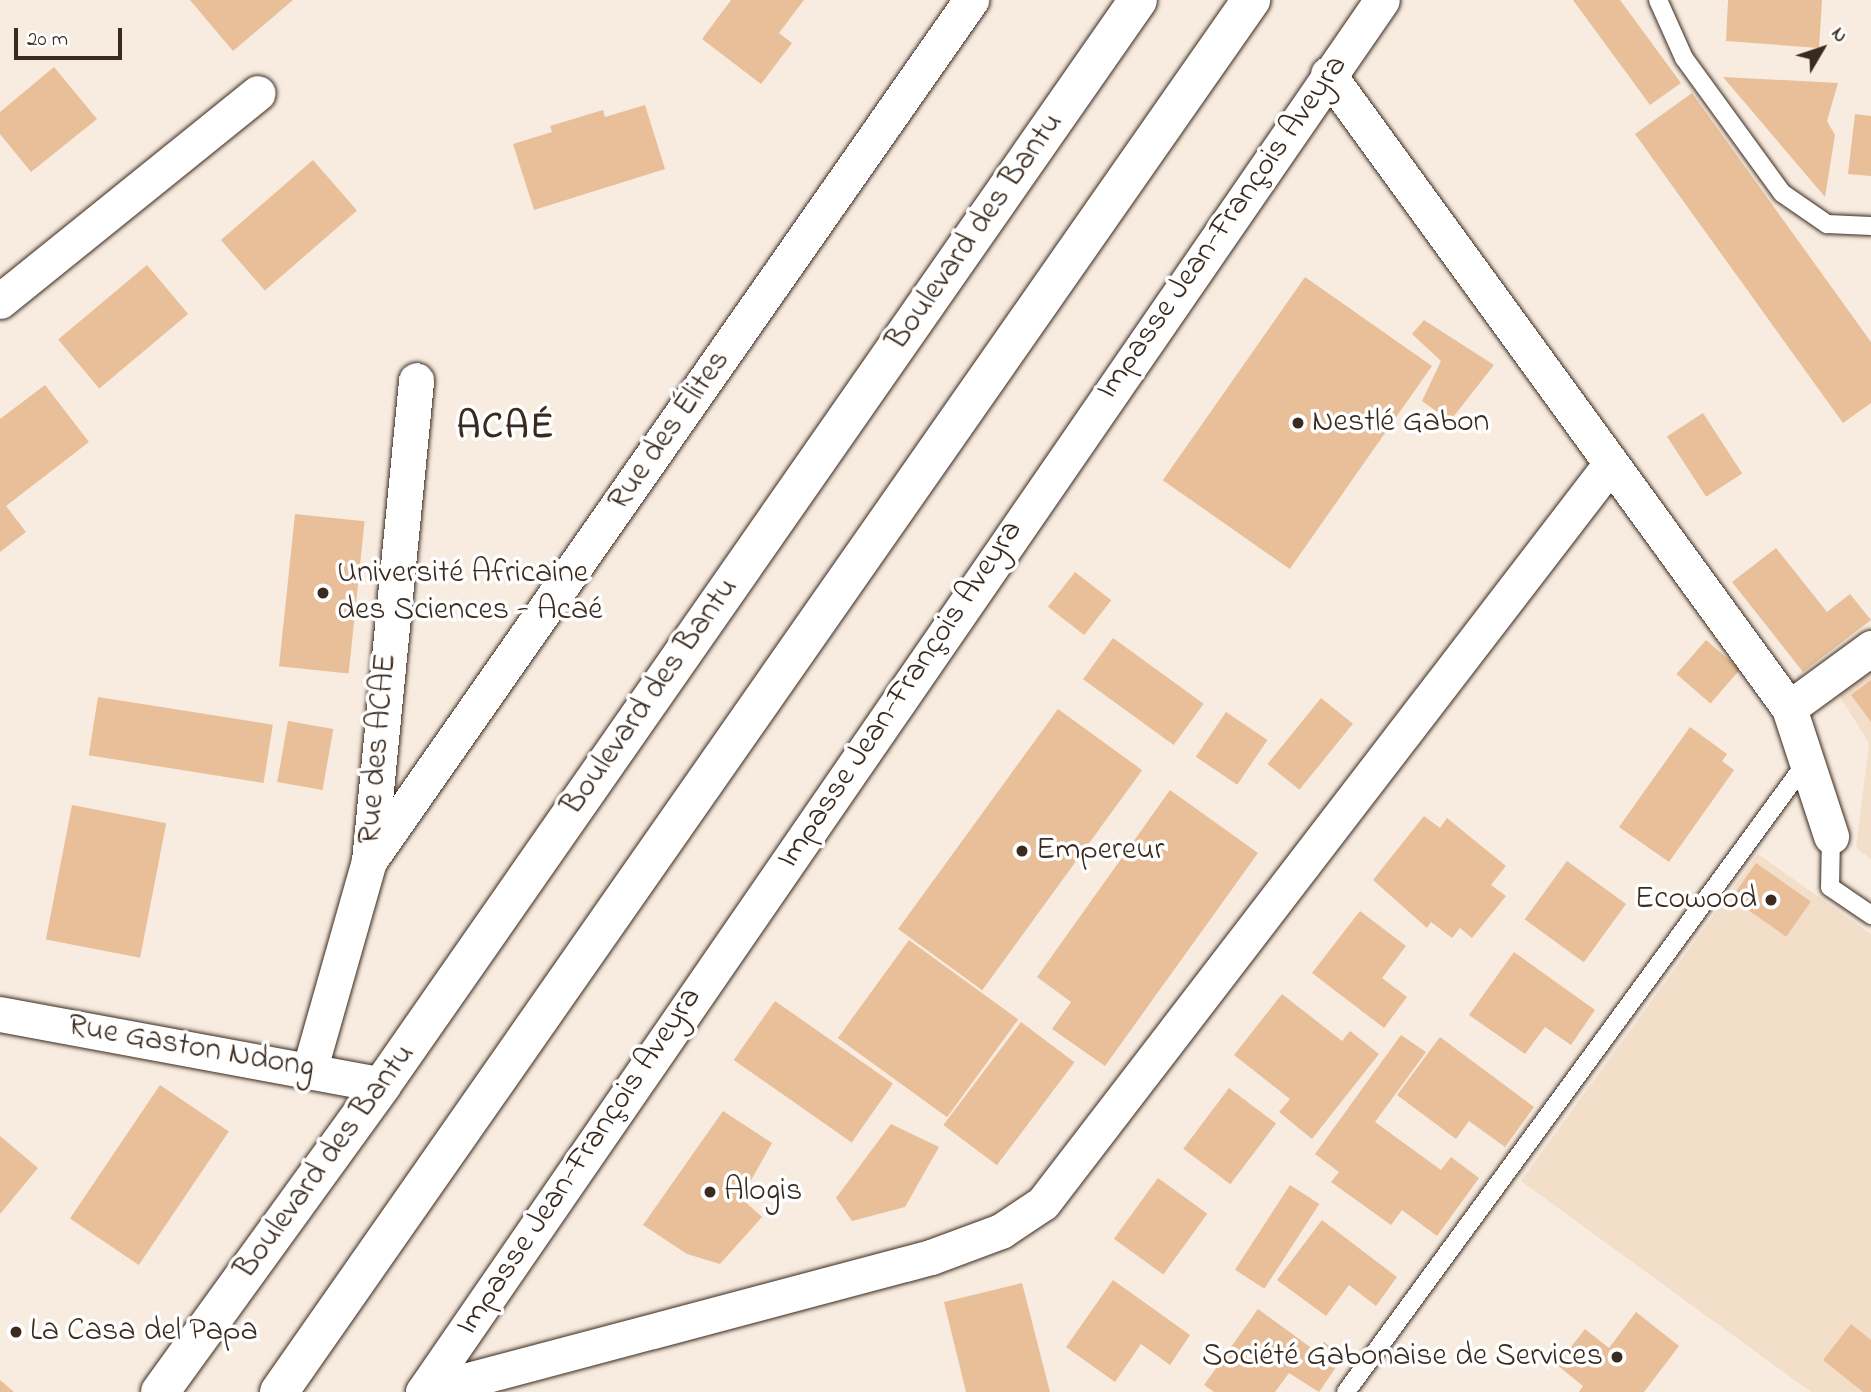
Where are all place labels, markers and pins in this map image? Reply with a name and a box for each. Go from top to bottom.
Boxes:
place label: Nestlé Gabon [1312,404,1489,442]
marker: Nestlé Gabon [1290,415,1306,431]
place label: Université Africaine des Sciences - Acaé [337,556,603,631]
marker: Université Africaine des Sciences - Acaé [315,585,331,601]
place label: Empereur [1036,832,1164,870]
marker: Empereur [1014,843,1030,859]
place label: Ecowood [1635,881,1757,919]
marker: Ecowood [1763,892,1779,908]
place label: Alogis [724,1173,802,1211]
marker: Alogis [702,1184,718,1200]
place label: La Casa del Papa [30,1313,258,1351]
marker: La Casa del Papa [8,1324,24,1340]
place label: Société Gabonaise de Services [1202,1338,1603,1376]
marker: Société Gabonaise de Services [1609,1349,1625,1365]

